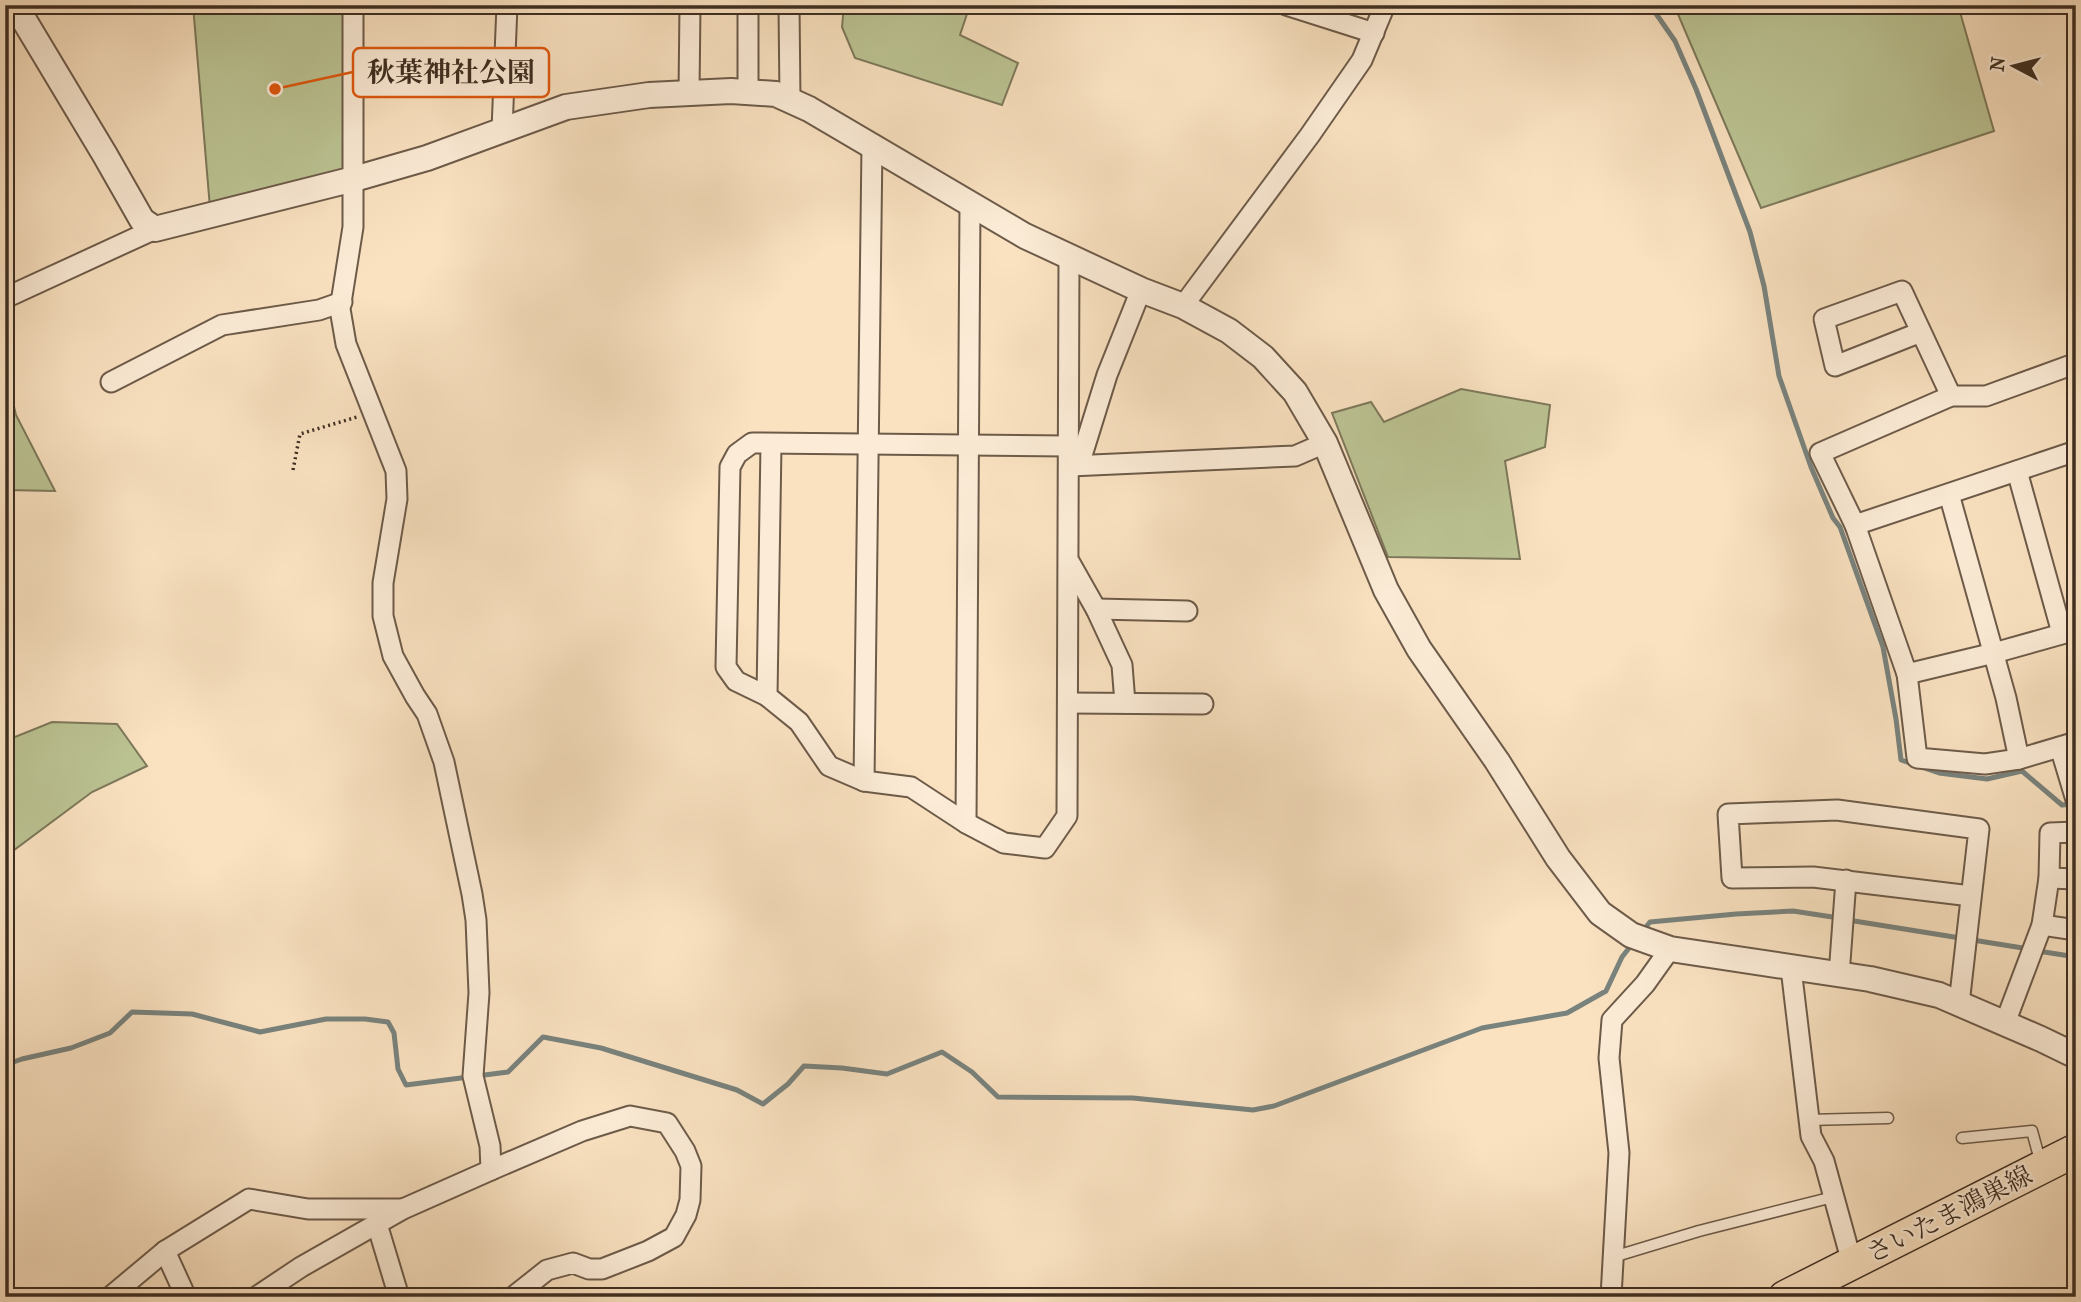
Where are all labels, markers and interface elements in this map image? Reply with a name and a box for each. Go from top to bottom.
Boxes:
north arrow [1980,32,2050,102]
callout: 秋葉神社公園 [353,48,549,97]
text: N [1986,55,2010,73]
text: 秋葉神社公園 [367,56,535,89]
street label: さいたま鴻巣線 [1861,1159,2037,1270]

